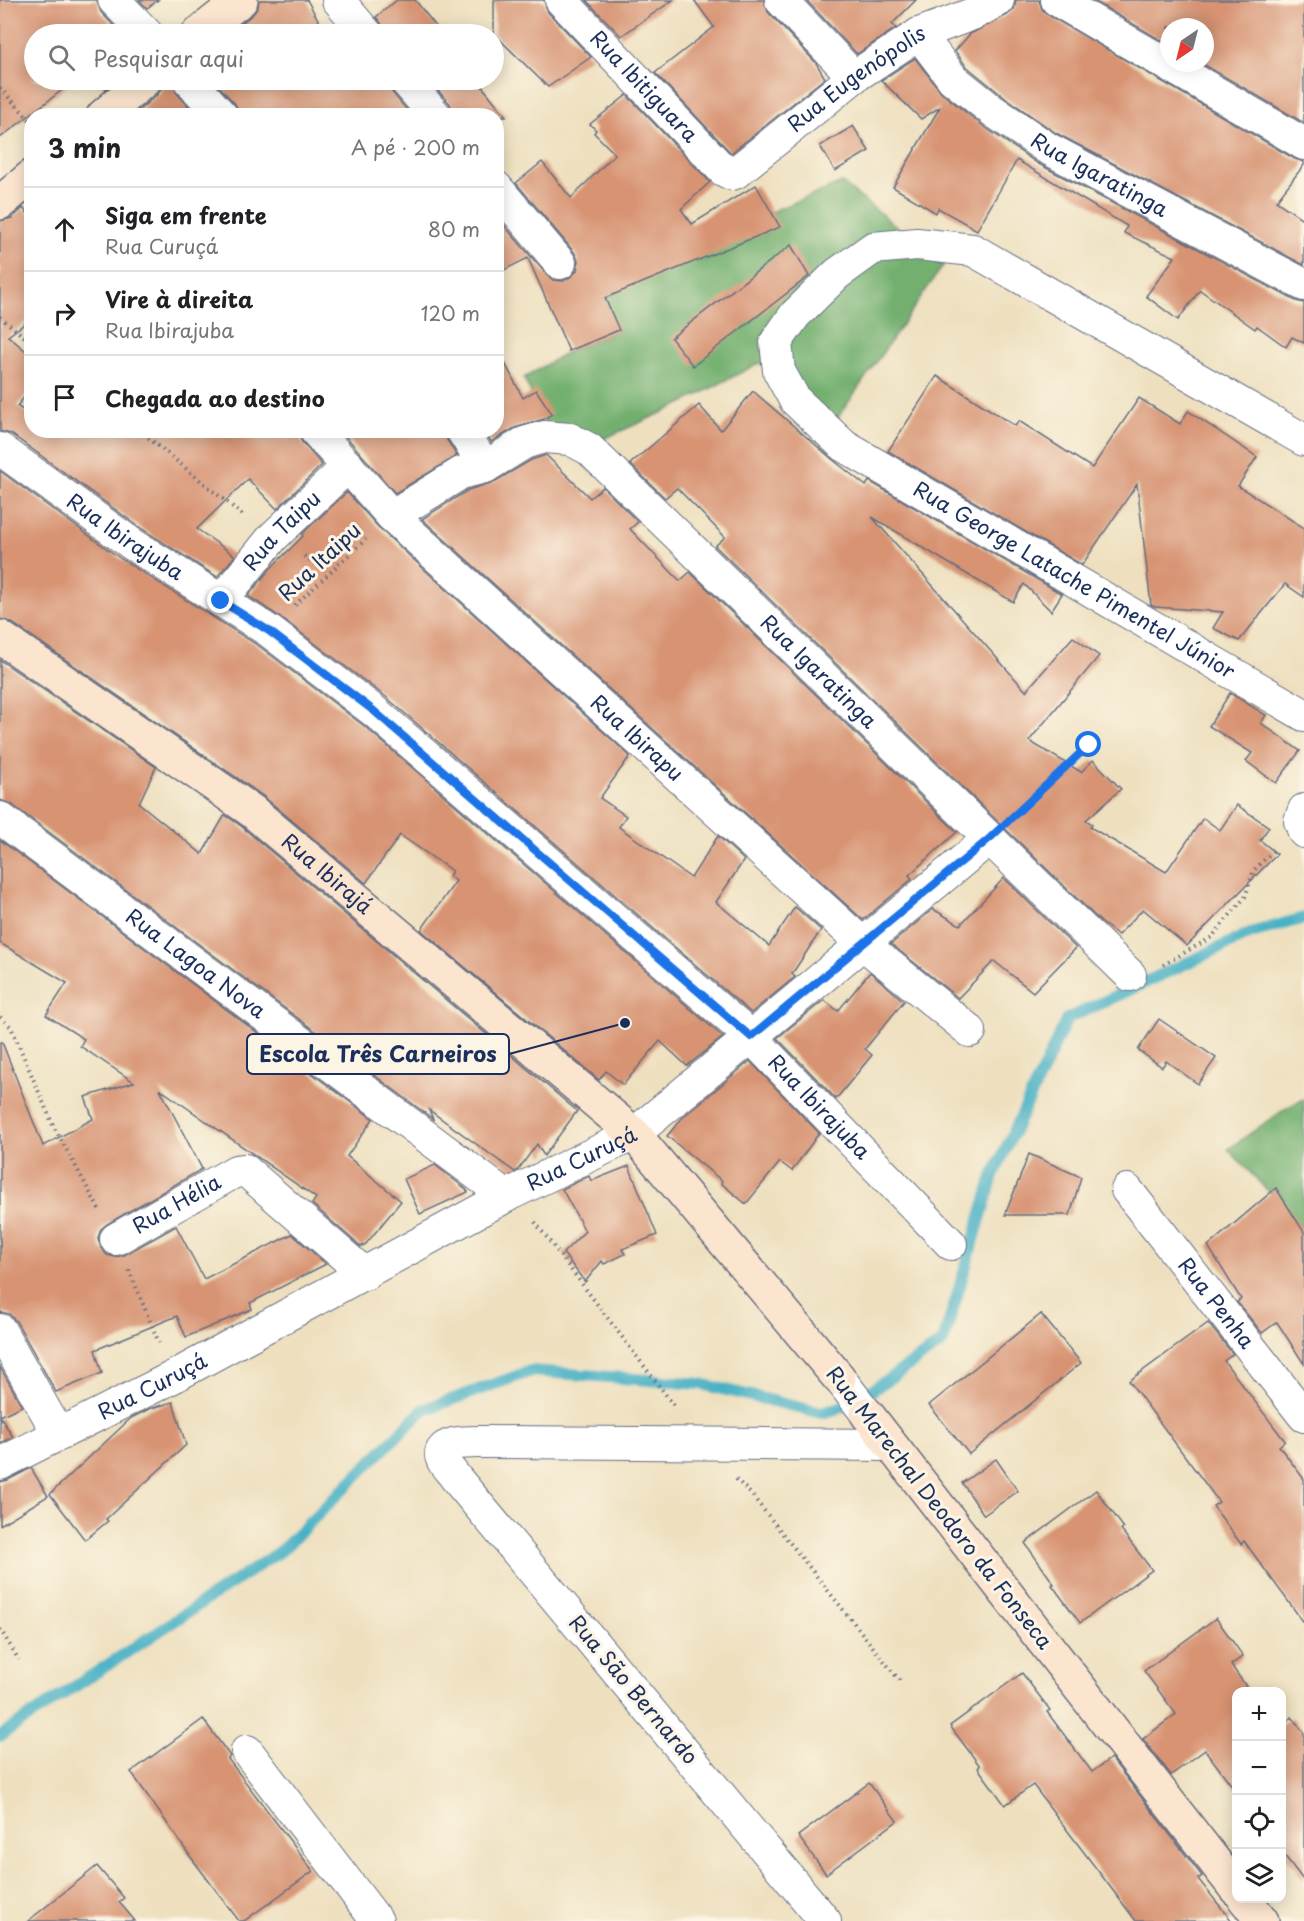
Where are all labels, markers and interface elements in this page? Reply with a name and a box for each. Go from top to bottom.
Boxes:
street label: Rua Eugenópolis [780,15,929,139]
north arrow [1160,18,1214,72]
street label: Rua Ibitiguara [584,22,707,150]
search box [24,24,504,90]
icon: search [45,41,78,74]
text: Pesquisar aqui [93,41,244,74]
street label: Rua Igaratinga [1025,124,1174,224]
text: 3 min [48,128,121,167]
text: A pé · 200 m [351,132,480,162]
text: Siga em frente [105,198,267,231]
icon: ahead [48,213,81,246]
text: 80 m [428,214,480,244]
text: Rua Curuçá [105,231,218,261]
text: Vire à direita [105,282,253,315]
icon: right [48,297,81,330]
text: 120 m [421,298,480,328]
text: Rua Ibirajuba [105,315,234,345]
icon: arrive [48,381,81,414]
text: Chegada ao destino [105,381,325,414]
street label: Rua George Latache Pimentel Júnior [908,472,1242,686]
street label: Rua Taipu [234,482,327,577]
street label: Rua Ibirajuba [61,484,191,587]
street label: Rua Itaipu [270,514,367,607]
route end [207,587,233,613]
street label: Rua Igaratinga [754,606,885,735]
street label: Rua Ibirapu [584,686,692,788]
route start [1075,731,1101,757]
street label: Rua Ibirajá [276,825,381,921]
street label: Rua Lagoa Nova [120,899,274,1025]
callout: Escola Três Carneiros [247,1034,509,1074]
text: Escola Três Carneiros [259,1036,497,1069]
street label: Rua Ibirajuba [762,1046,879,1166]
street label: Rua Curuçá [520,1117,642,1198]
street label: Rua Hélia [126,1165,226,1241]
street label: Rua Penha [1171,1250,1263,1355]
street label: Rua Curuçá [92,1344,212,1426]
street label: Rua Marechal Deodoro da Fonseca [820,1358,1061,1655]
street label: Rua São Bernardo [562,1607,707,1770]
map controls [1232,1687,1286,1903]
button: + [1232,1687,1286,1741]
button: − [1232,1741,1286,1795]
button: locate [1232,1795,1286,1849]
button: layers [1232,1849,1286,1903]

